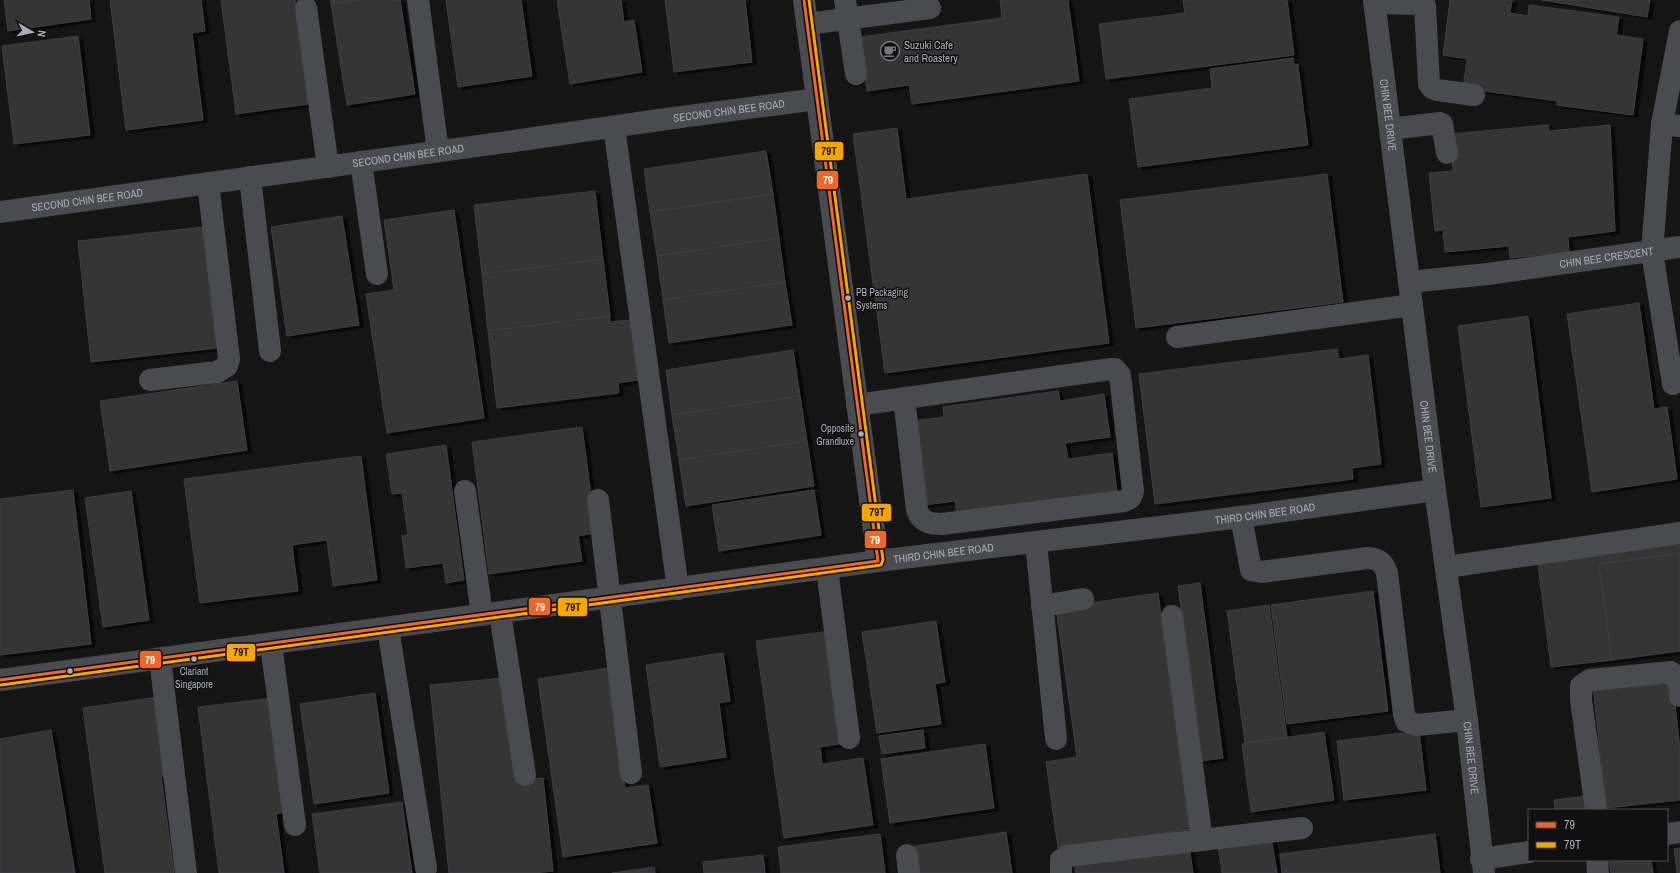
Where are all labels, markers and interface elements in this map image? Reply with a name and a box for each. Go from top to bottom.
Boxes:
north arrow [12,12,52,52]
text: N [34,29,49,38]
place label: Suzuki Cafe and Roastery [904,38,958,65]
cafe icon: Suzuki Cafe and Roastery [879,40,901,62]
street label: CHIN BEE DRIVE [1377,78,1400,152]
street label: SECOND CHIN BEE ROAD [672,96,786,125]
street label: SECOND CHIN BEE ROAD [351,141,465,170]
line badge: 79T [814,141,844,161]
text: 79T [821,144,837,158]
line badge: 79 [816,170,839,190]
text: 79 [823,173,833,187]
street label: SECOND CHIN BEE ROAD [31,185,144,215]
street label: CHIN BEE CRESCENT [1558,244,1655,271]
place label: PB Packaging Systems [856,286,908,312]
marker: PB Packaging Systems [843,293,853,303]
street label: CHIN BEE DRIVE [1417,400,1440,474]
place label: Opposite Grandluxe [816,422,854,448]
marker: Opposite Grandluxe [856,429,866,439]
street label: THIRD CHIN BEE ROAD [1214,500,1316,527]
line badge: 79T [861,503,892,522]
text: 79T [869,505,885,519]
line badge: 79 [864,530,887,549]
text: 79 [870,533,880,547]
street label: THIRD CHIN BEE ROAD [892,540,995,566]
line badge: 79 [528,597,551,616]
line badge: 79T [557,597,588,617]
text: 79 [535,600,545,614]
text: 79T [565,600,581,614]
line badge: 79T [226,643,256,662]
text: 79T [233,645,249,659]
line badge: 79 [139,650,162,669]
text: 79 [145,653,155,667]
marker: Clariant Singapore [189,654,199,664]
place label: Clariant Singapore [175,665,213,691]
unlabelled marker [65,666,75,676]
street label: CHIN BEE DRIVE [1460,721,1482,795]
legend [1528,809,1668,861]
text: 79 [1564,817,1575,833]
text: 79T [1564,837,1581,853]

